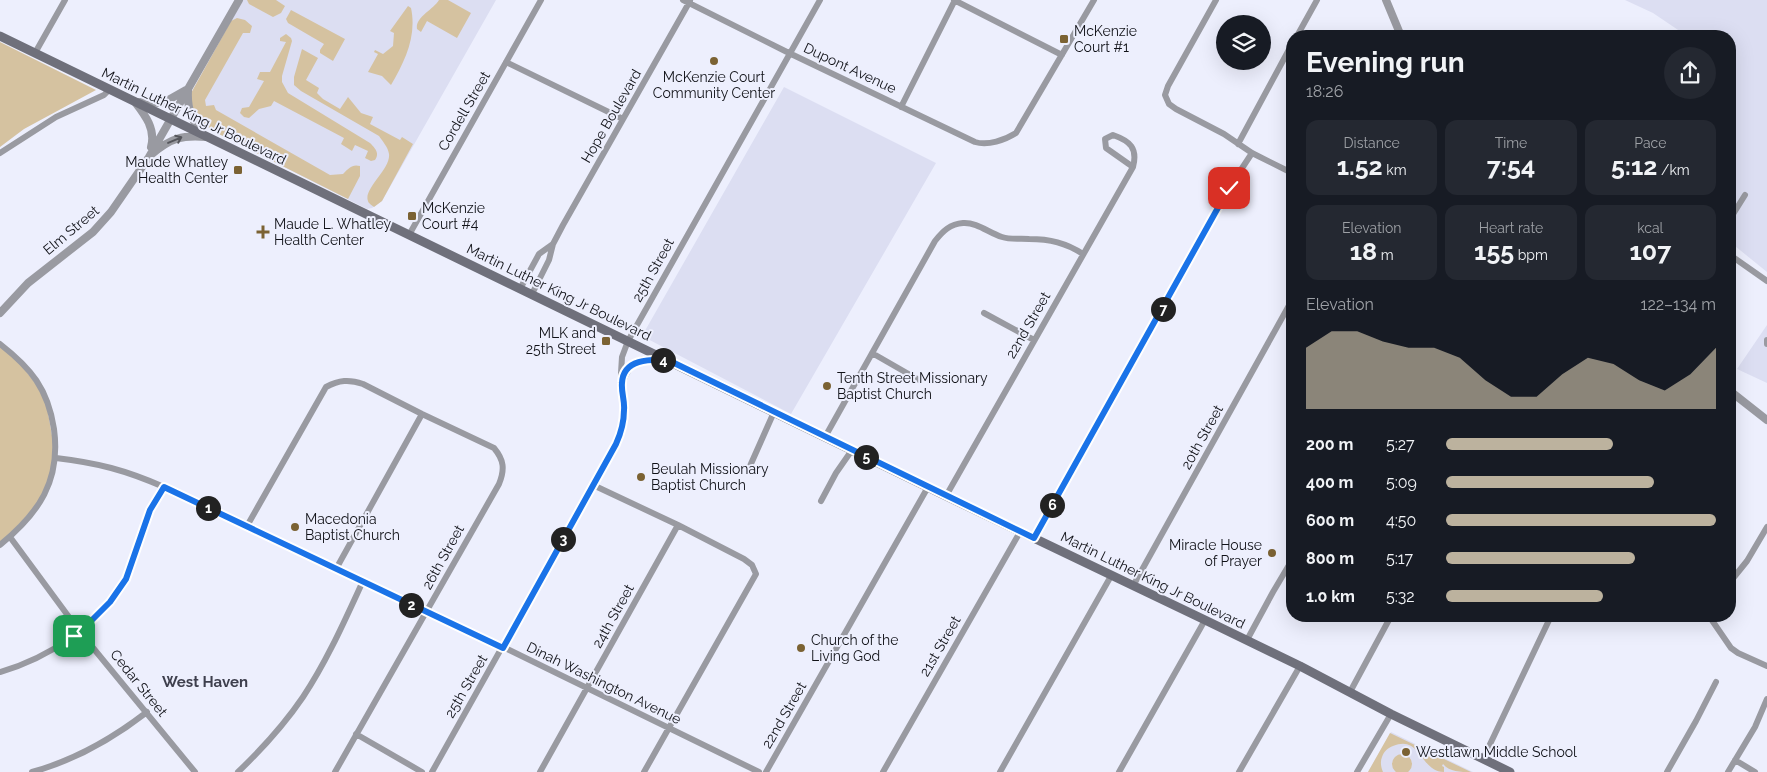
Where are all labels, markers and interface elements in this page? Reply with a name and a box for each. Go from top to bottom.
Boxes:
map controls [1216,15,1271,70]
button: layers [1216,15,1271,70]
place label: McKenzie Court #1 [1074,23,1137,55]
marker: McKenzie Court #1 [1058,33,1070,45]
street label: Dupont Avenue [801,40,899,96]
text: Evening run [1306,46,1465,79]
button: share [1664,47,1716,99]
marker: McKenzie Court Community Center [708,55,720,67]
street label: Martin Luther King Jr Boulevard [99,64,289,168]
street label: Hope Boulevard [578,66,644,166]
street label: Cordell Street [435,68,493,154]
place label: McKenzie Court Community Center [653,69,775,101]
text: 18:26 [1306,82,1343,101]
one-way arrow [167,134,182,144]
text: Distance [1344,135,1400,151]
text: Time [1495,135,1527,151]
text: Pace [1634,135,1666,151]
text: 1.52 [1337,151,1383,181]
text: 7:54 [1487,151,1535,181]
text: 5:12 [1611,151,1657,181]
place label: Maude Whatley Health Center [125,154,228,186]
text: km [1383,162,1407,178]
text: /km [1657,162,1690,178]
marker: Maude Whatley Health Center [232,164,244,176]
pin [1208,167,1250,209]
icon: check [1215,174,1243,202]
place label: McKenzie Court #4 [422,200,485,232]
street label: Elm Street [40,202,102,258]
marker: McKenzie Court #4 [406,210,418,222]
place label: Maude L. Whatley Health Center [274,216,391,248]
text: Elevation [1342,220,1401,236]
text: Heart rate [1479,220,1543,236]
text: kcal [1637,220,1663,236]
marker: Maude L. Whatley Health Center [256,225,270,239]
street label: 25th Street [629,235,677,305]
text: 18 [1350,236,1377,266]
text: 155 [1474,236,1514,266]
text: 107 [1629,236,1671,266]
street label: Martin Luther King Jr Boulevard [464,240,654,344]
text: m [1377,247,1394,263]
text: bpm [1514,247,1548,263]
street label: 22nd Street [1003,289,1054,361]
text: Elevation [1306,295,1374,314]
text: 122–134 m [1641,295,1716,314]
pin: 7 [1150,296,1176,322]
text: 7 [1160,301,1167,317]
place label: MLK and 25th Street [526,325,596,357]
marker: MLK and 25th Street [600,335,612,347]
pin: 4 [650,348,676,372]
text: 4 [660,352,668,368]
place label: Tenth Street Missionary Baptist Church [837,370,988,402]
marker: Tenth Street Missionary Baptist Church [821,380,833,392]
street label: 20th Street [1178,402,1226,472]
text: 200 m [1306,435,1353,454]
text: 5:27 [1386,435,1415,454]
pin: 5 [854,444,878,470]
text: 5 [863,449,870,465]
place label: Beulah Missionary Baptist Church [651,461,769,493]
marker: Beulah Missionary Baptist Church [635,471,647,483]
text: 400 m [1306,473,1354,492]
text: 5:09 [1386,473,1417,492]
pin: 6 [1040,492,1064,518]
pin: 1 [196,496,220,520]
text: 6 [1048,497,1057,513]
text: 1 [205,500,212,516]
place label: Macedonia Baptist Church [305,511,400,543]
text: 600 m [1306,511,1354,530]
text: 4:50 [1386,511,1416,530]
marker: Macedonia Baptist Church [289,521,301,533]
street label: 26th Street [419,522,467,592]
pin: 3 [550,526,576,552]
street label: Martin Luther King Jr Boulevard [1058,528,1248,632]
text: 3 [560,531,567,547]
place label: Miracle House of Prayer [1169,537,1262,569]
marker: Miracle House of Prayer [1266,547,1278,559]
text: 800 m [1306,549,1354,568]
text: 5:17 [1386,549,1413,568]
street label: 24th Street [589,581,637,651]
text: 1.0 km [1306,587,1355,606]
text: 5:32 [1386,587,1415,606]
pin: 2 [398,592,424,618]
text: 2 [408,597,415,613]
street label: 21st Street [916,613,964,679]
pin [53,615,95,657]
icon: arrive [60,622,88,650]
place label: Church of the Living God [811,632,898,664]
street label: Dinah Washington Avenue [524,639,684,727]
marker: Church of the Living God [795,642,807,654]
street label: Cedar Street [107,646,171,720]
street label: 25th Street [442,651,491,720]
district label: West Haven [162,673,248,691]
street label: 22nd Street [759,679,810,751]
place label: Westlawn Middle School [1416,744,1577,760]
marker: Westlawn Middle School [1400,746,1412,758]

